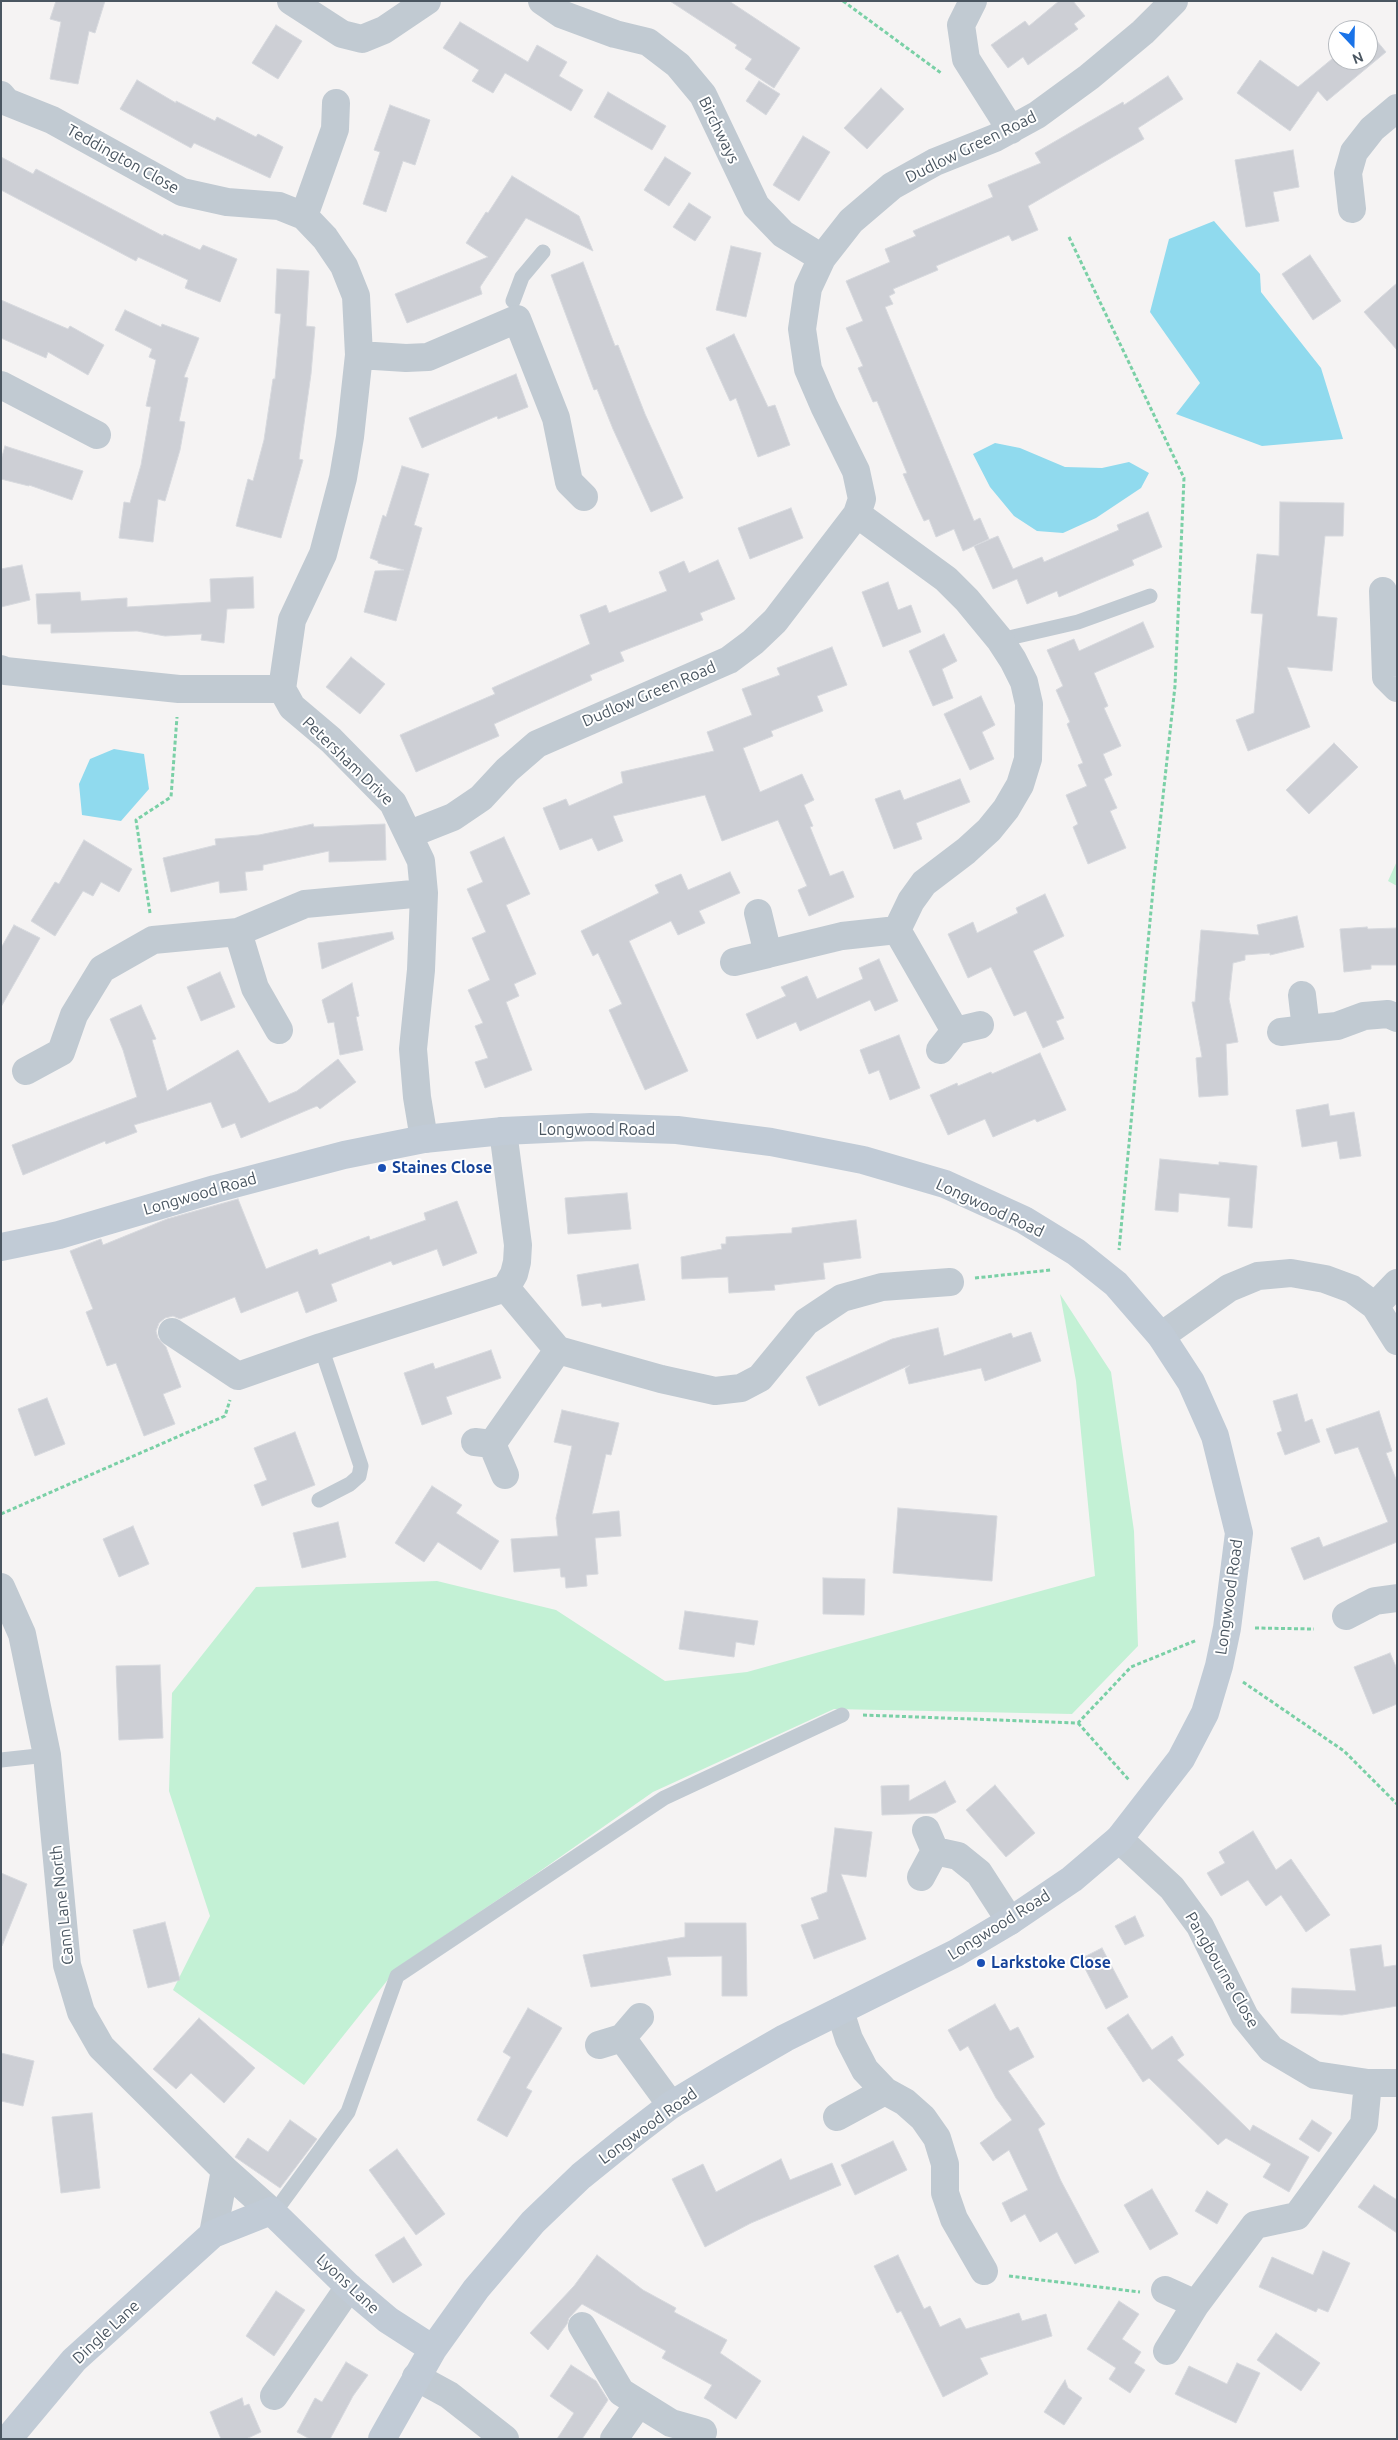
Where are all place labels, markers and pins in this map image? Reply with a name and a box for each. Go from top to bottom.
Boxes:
place label: Staines Close [392,1158,492,1178]
marker: Staines Close [376,1162,388,1174]
place label: Larkstoke Close [991,1953,1111,1973]
marker: Larkstoke Close [975,1957,987,1969]

